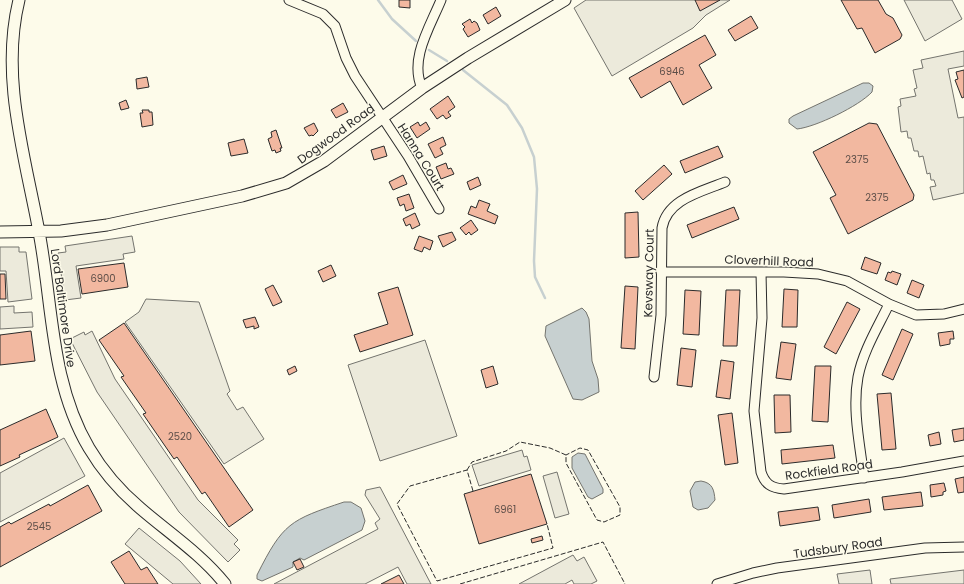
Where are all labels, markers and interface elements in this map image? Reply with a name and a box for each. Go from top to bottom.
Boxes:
house number: 6946 [659,64,685,79]
street label: Dogwood Road [293,100,378,168]
street label: Hanna Court [394,120,449,194]
house number: 2375 [845,152,869,167]
house number: 2375 [865,190,889,205]
street label: Kevsway Court [639,228,658,318]
street label: Lord Baltimore Drive [47,248,80,368]
street label: Cloverhill Road [724,250,814,271]
house number: 6900 [90,271,116,286]
house number: 2520 [168,429,192,444]
street label: Rockfield Road [784,455,874,484]
house number: 6961 [494,502,516,517]
house number: 2545 [27,519,51,534]
street label: Tudsbury Road [792,533,884,562]

